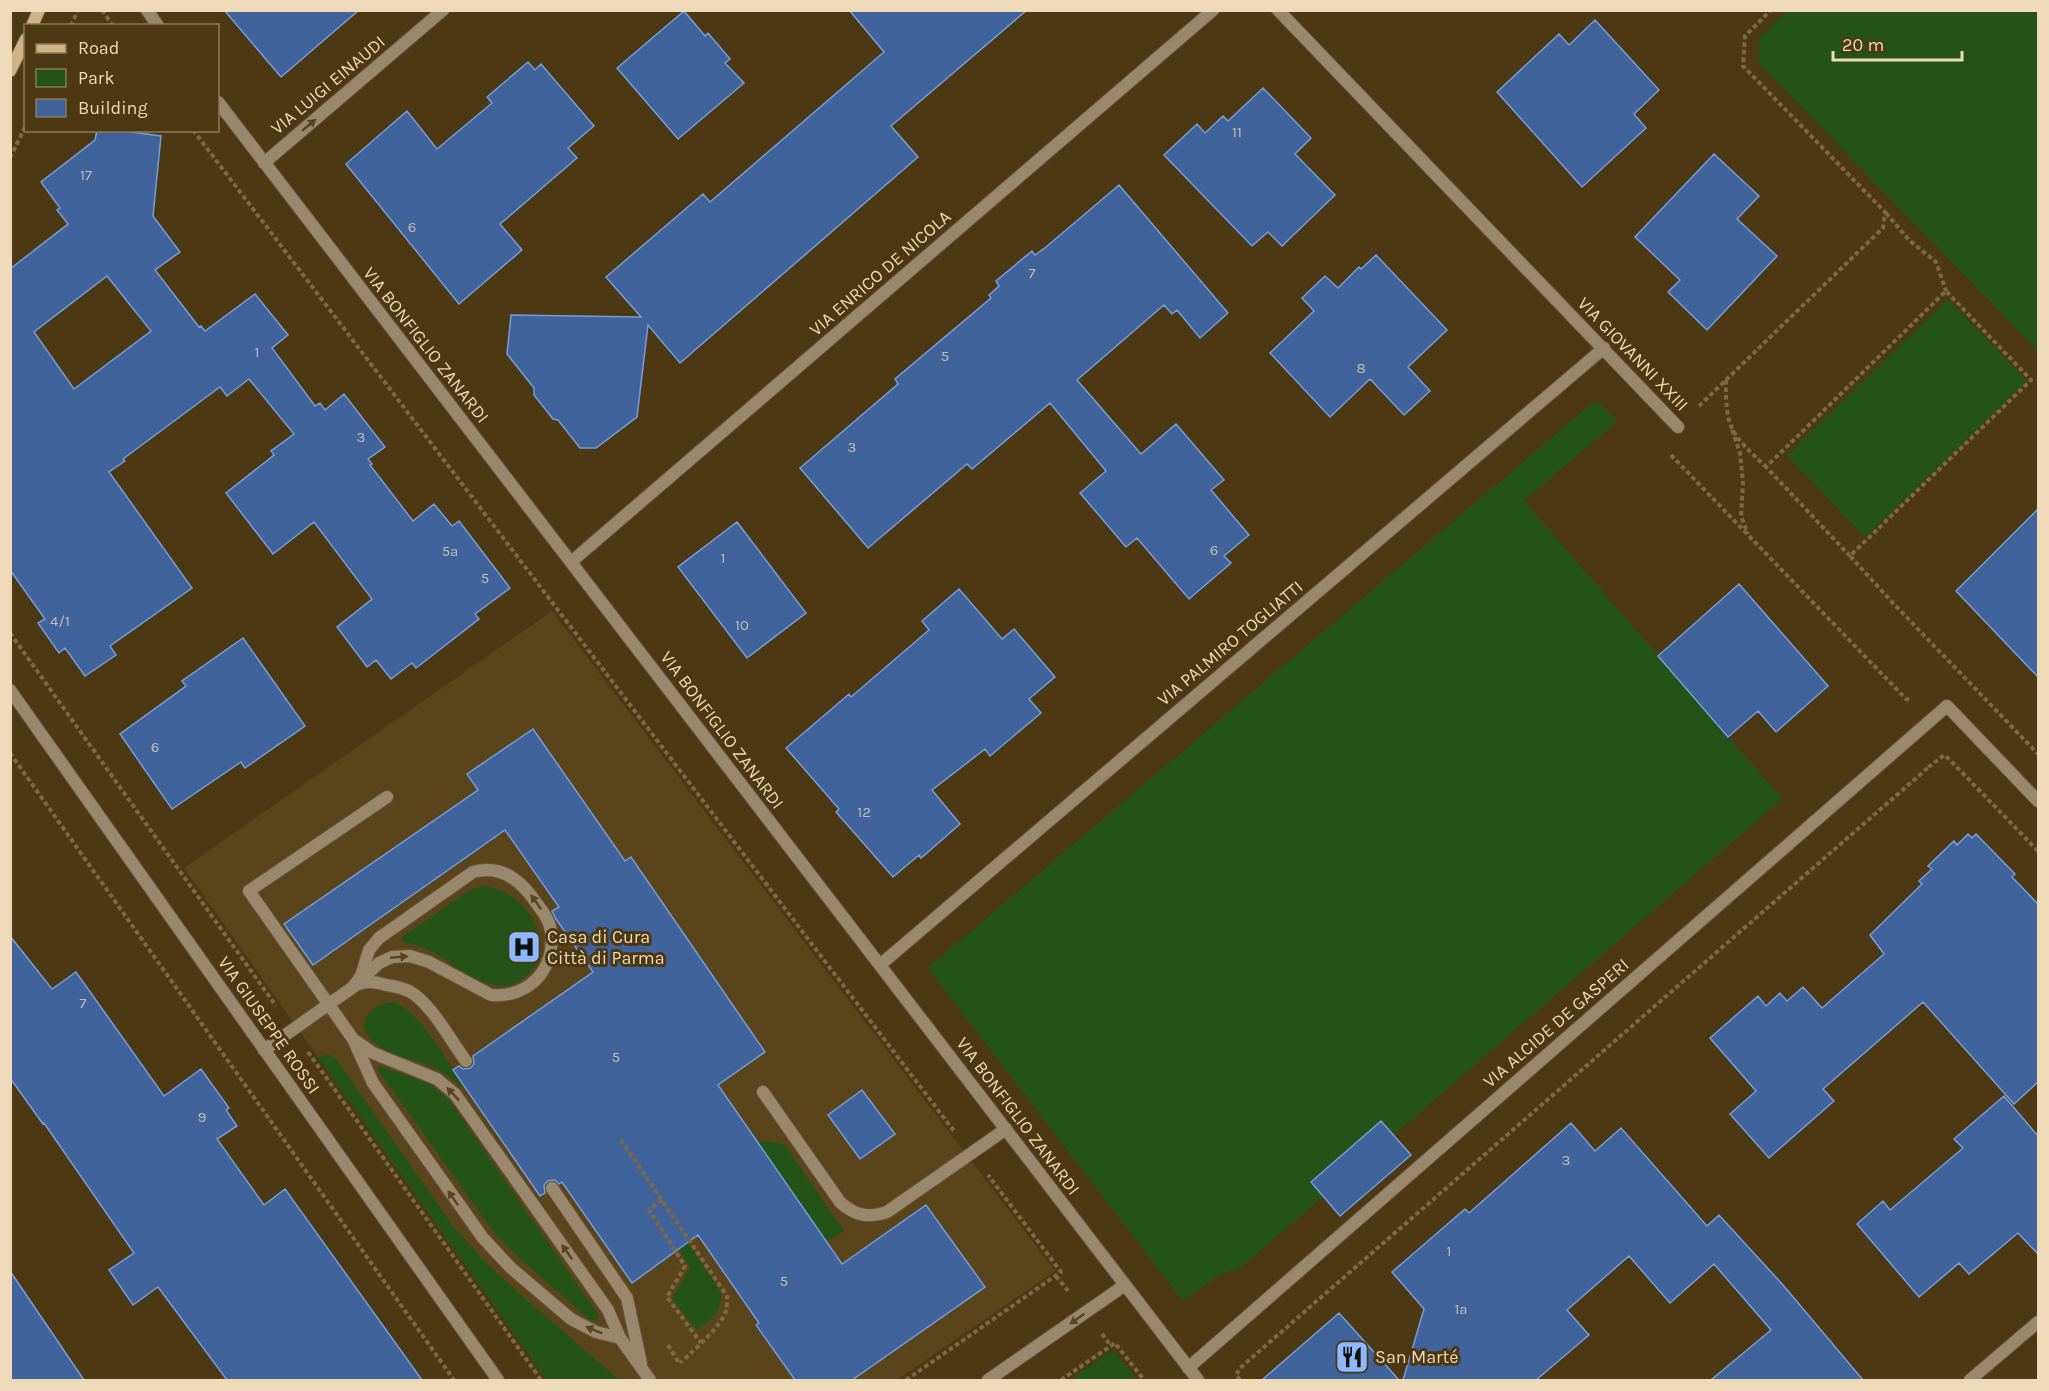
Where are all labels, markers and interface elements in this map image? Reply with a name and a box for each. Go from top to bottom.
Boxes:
legend [24,24,219,132]
scale bar [1833,24,1962,62]
street label: VIA LUIGI EINAUDI [266,31,390,139]
text: 20 m [1842,34,1884,56]
text: Road [78,37,119,59]
text: Park [78,67,115,89]
text: Building [78,97,148,119]
one-way arrow [301,119,316,132]
house number: 11 [1232,123,1242,141]
house number: 17 [80,166,92,184]
street label: VIA ENRICO DE NICOLA [805,206,955,340]
house number: 6 [408,218,416,236]
street label: VIA BONFIGLIO ZANARDI [358,263,494,427]
house number: 7 [1028,264,1036,282]
street label: VIA GIOVANNI XXIII [1573,292,1693,416]
house number: 1 [255,343,259,361]
house number: 5 [941,347,949,365]
house number: 8 [1356,359,1366,377]
house number: 3 [357,428,365,446]
house number: 3 [848,438,856,456]
house number: 6 [1210,541,1218,559]
house number: 5a [442,542,458,560]
house number: 1 [721,549,725,567]
house number: 5 [481,569,489,587]
street label: VIA PALMIRO TOGLIATTI [1153,576,1307,710]
house number: 4/1 [50,612,70,630]
house number: 10 [735,616,749,634]
street label: VIA BONFIGLIO ZANARDI [655,647,789,813]
house number: 6 [151,738,159,756]
house number: 12 [857,803,871,821]
one-way arrow [530,894,542,910]
place label: Casa di Cura Città di Parma [547,926,665,969]
hospital icon: Casa di Cura Città di Parma [506,929,542,965]
street label: VIA GIUSEPPE ROSSI [213,952,325,1098]
one-way arrow [390,952,409,962]
street label: VIA ALCIDE DE GASPERI [1479,954,1633,1092]
house number: 7 [79,994,87,1012]
street label: VIA BONFIGLIO ZANARDI [951,1033,1085,1199]
house number: 5 [612,1048,620,1066]
one-way arrow [447,1087,460,1102]
house number: 9 [198,1108,206,1126]
house number: 3 [1562,1151,1570,1169]
one-way arrow [447,1191,459,1207]
house number: 1 [1447,1242,1451,1260]
one-way arrow [561,1245,573,1261]
house number: 5 [780,1272,788,1290]
house number: 1a [1454,1300,1468,1318]
one-way arrow [1069,1313,1085,1325]
one-way arrow [584,1325,602,1335]
restaurant icon: San Marté [1334,1339,1370,1375]
place label: San Marté [1375,1346,1459,1368]

